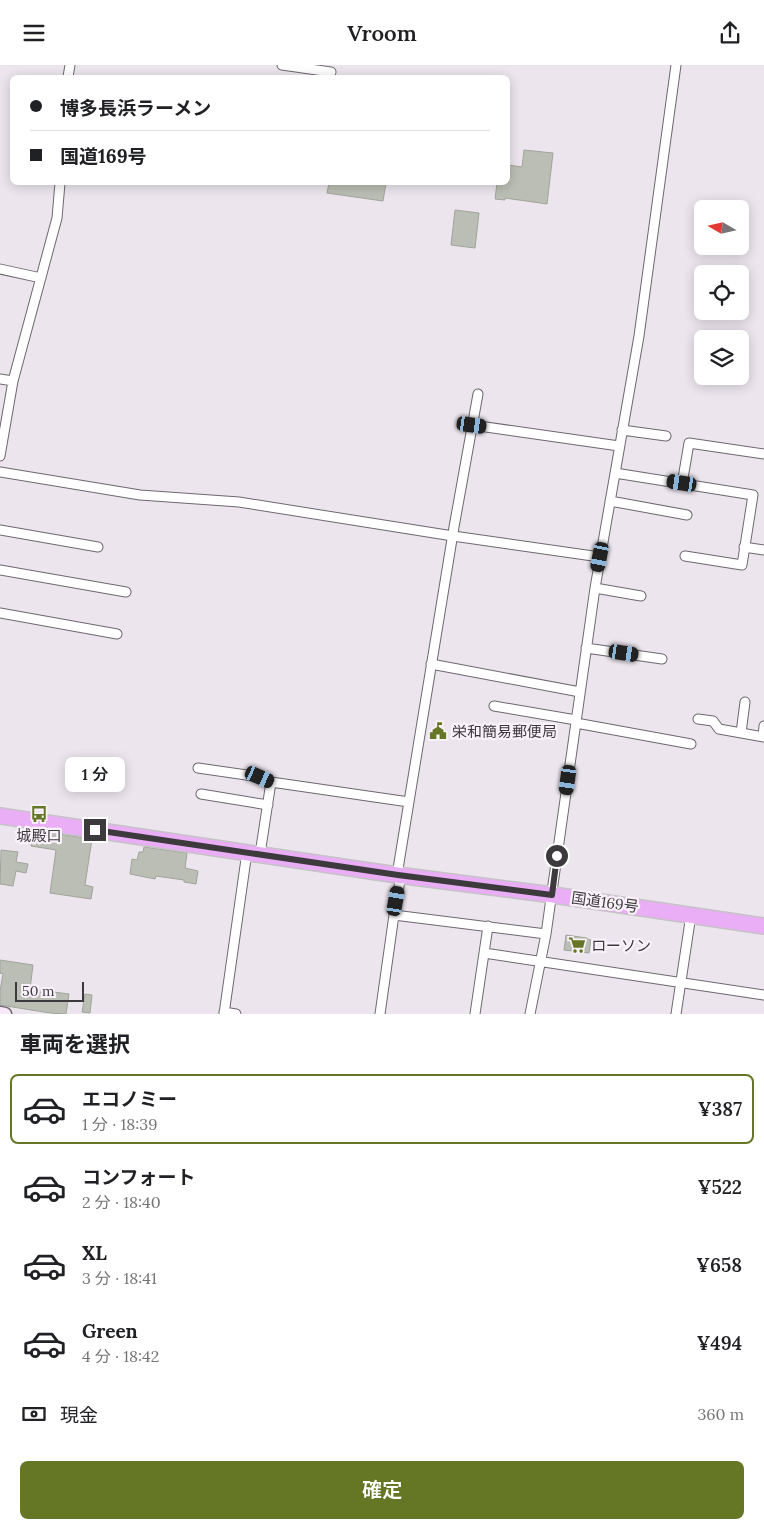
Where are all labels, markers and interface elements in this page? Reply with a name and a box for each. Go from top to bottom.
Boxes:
icon: menu [20,19,48,47]
text: Vroom [347,19,417,47]
icon: share [716,19,744,47]
text: 博多長浜ラーメン [60,96,211,120]
text: 国道169号 [60,144,147,168]
north arrow [694,200,749,255]
map controls [694,200,749,385]
button: locate [694,265,749,320]
button: layers [694,330,749,385]
car [456,415,487,435]
car [666,473,697,493]
car [589,541,610,573]
car [608,643,639,663]
public building icon: 栄和簡易郵便局 [428,721,448,741]
place label: 栄和簡易郵便局 [452,722,557,741]
callout: 1 分 [65,757,125,793]
text: 1 分 [82,764,108,784]
car [243,764,276,790]
car [558,764,577,796]
bus stop icon: 城殿口 [29,804,49,824]
route end [84,819,106,841]
place label: 城殿口 [16,826,62,845]
route start [546,845,568,867]
car [386,885,405,917]
street label: 国道169号 [570,888,640,916]
supermarket icon: ローソン [567,935,587,955]
place label: ローソン [591,936,651,955]
scale bar [15,979,84,1002]
text: 50 m [22,982,55,1000]
text: 車両を選択 [20,1030,130,1058]
icon: car [22,1087,67,1132]
text: エコノミー [82,1087,177,1111]
text: ¥387 [698,1097,742,1121]
text: 1 分 · 18:39 [82,1114,157,1134]
icon: car [22,1165,67,1210]
text: コンフォート [82,1165,195,1189]
text: ¥522 [698,1175,742,1199]
text: 2 分 · 18:40 [82,1192,161,1212]
text: XL [82,1241,107,1265]
icon: car [22,1243,67,1288]
text: ¥658 [696,1253,742,1277]
text: 3 分 · 18:41 [82,1268,157,1288]
text: Green [82,1319,138,1343]
icon: car [22,1321,67,1366]
text: ¥494 [697,1331,742,1355]
text: 4 分 · 18:42 [82,1346,159,1366]
icon: cash [20,1400,48,1428]
text: 現金 [60,1403,98,1427]
text: 360 m [697,1404,744,1424]
button: 確定 [20,1461,744,1519]

